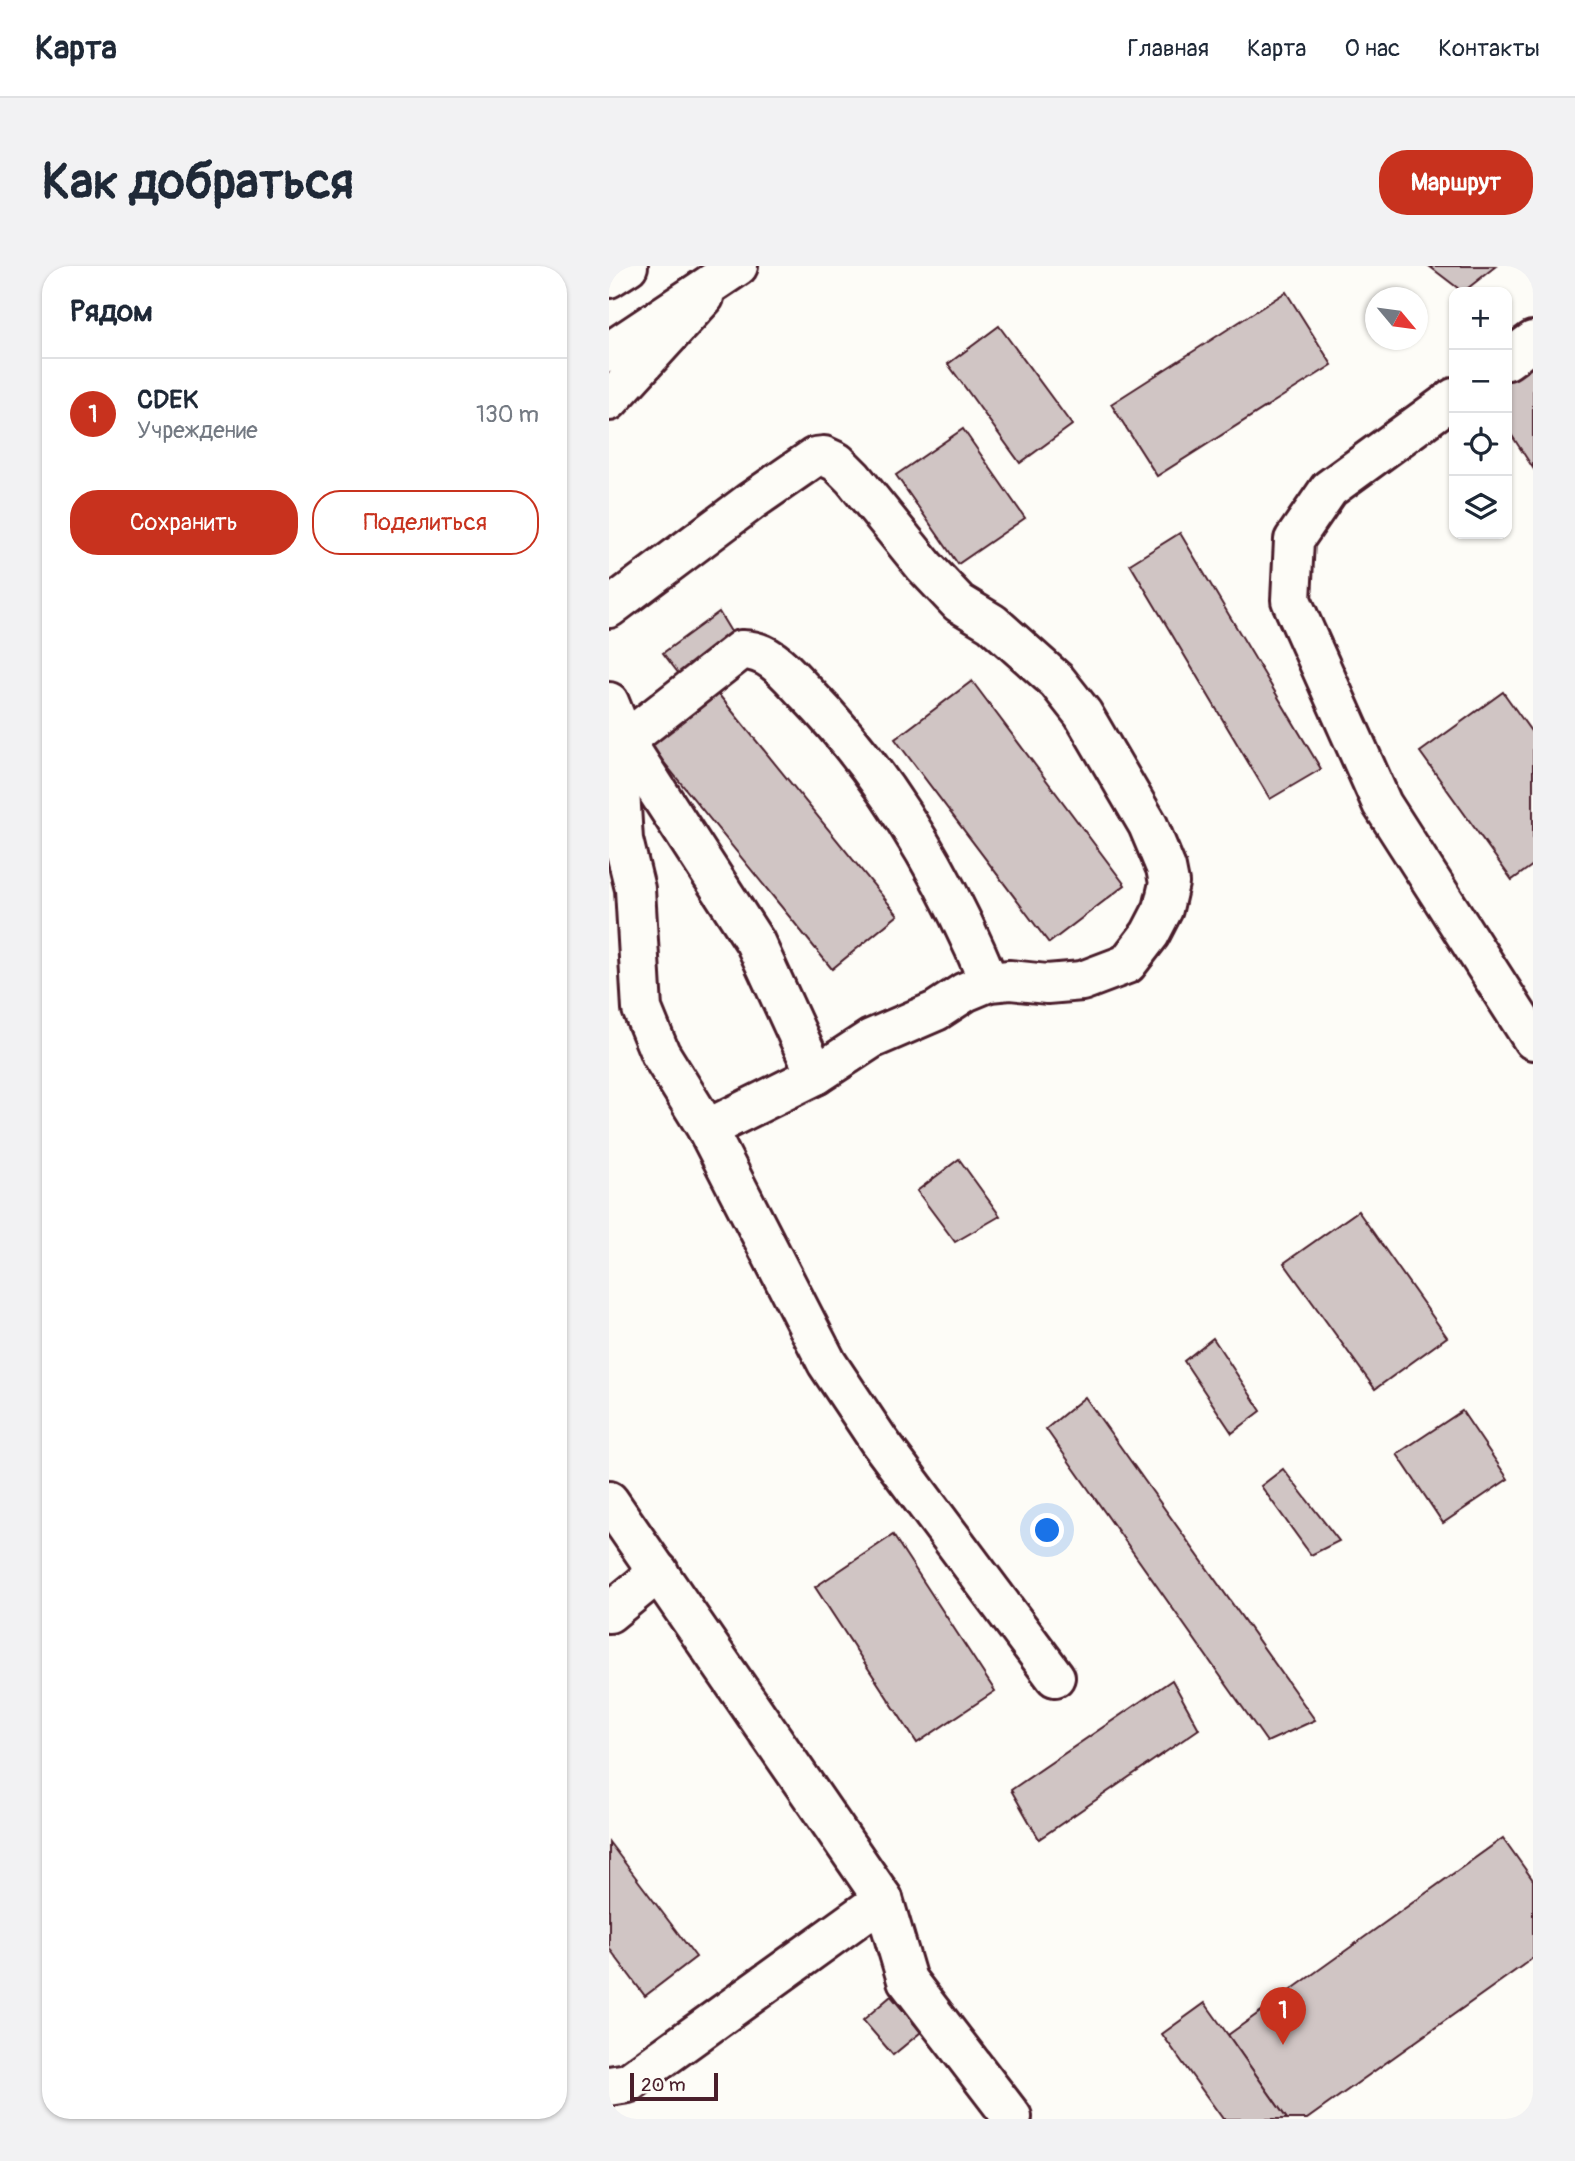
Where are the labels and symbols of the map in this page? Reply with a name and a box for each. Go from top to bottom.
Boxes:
north arrow [1365,287,1428,350]
your location [1030,1513,1064,1547]
pin: 1 [1260,1987,1306,2045]
scale bar [630,2070,717,2102]

